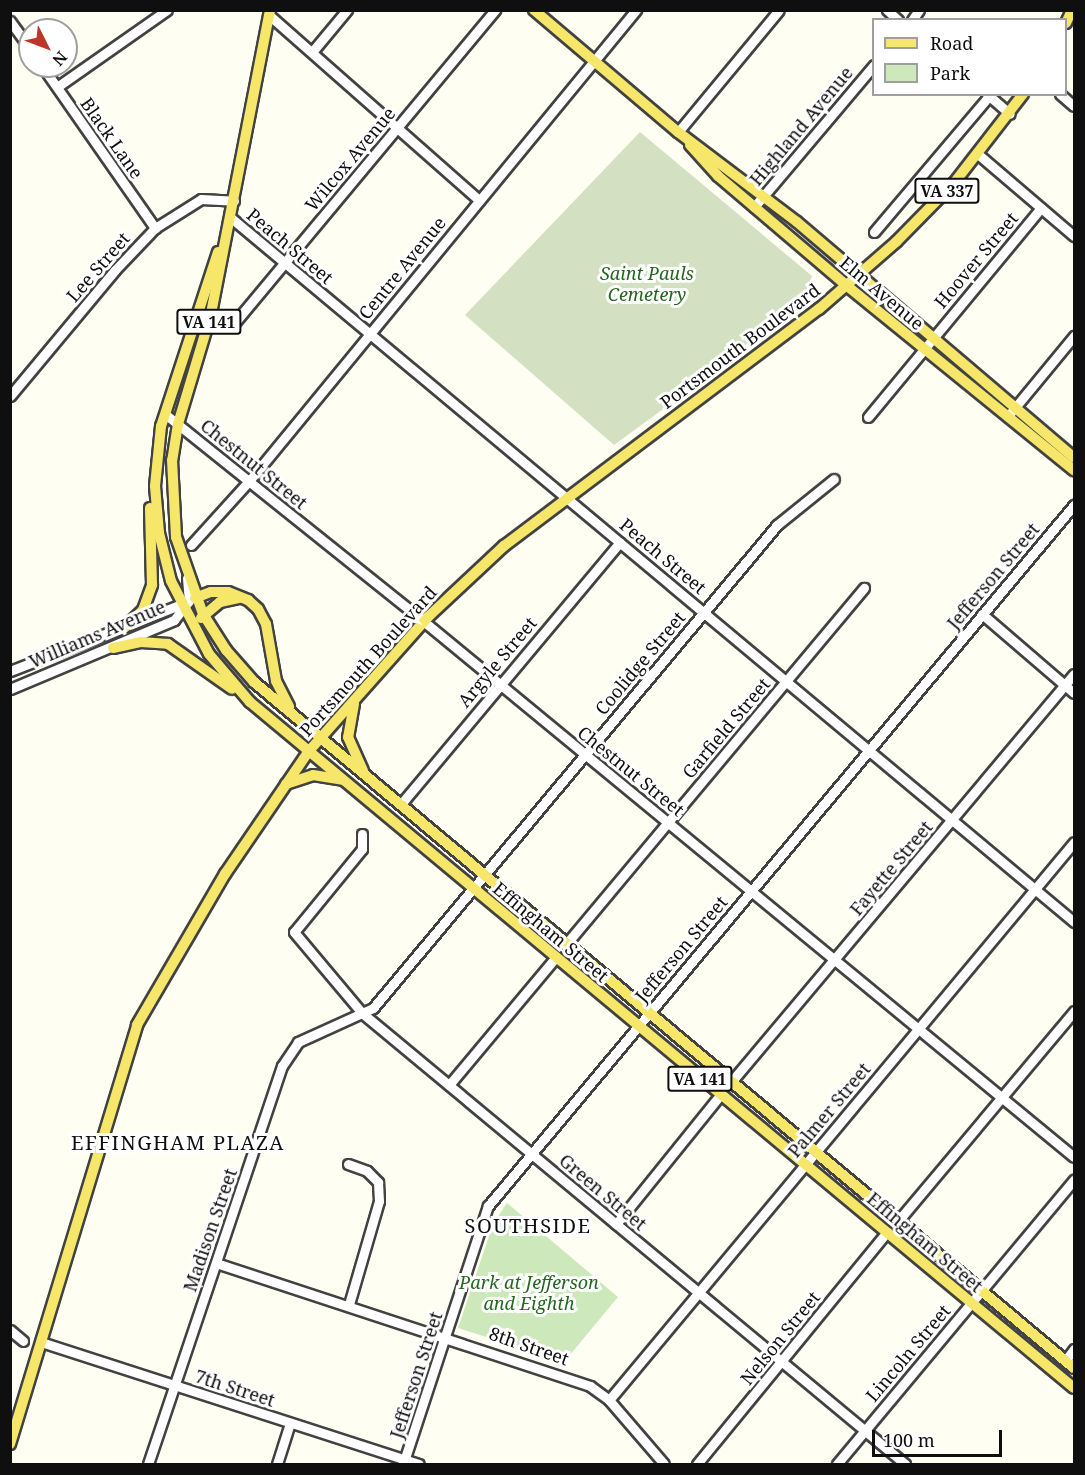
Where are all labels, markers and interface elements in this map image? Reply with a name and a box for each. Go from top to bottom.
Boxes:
north arrow [18,18,78,78]
legend [872,18,1067,96]
text: Road [930,31,973,55]
text: N [48,47,72,71]
text: Park [930,61,970,85]
street label: Highland Avenue [745,62,857,190]
street label: Black Lane [76,93,148,183]
street label: Wilcox Avenue [300,103,400,215]
road number: VA 337 [914,178,980,204]
street label: Peach Street [243,204,337,288]
street label: Hoover Street [930,208,1022,312]
street label: Centre Avenue [354,212,450,324]
street label: Lee Street [62,228,134,306]
street label: Elm Avenue [836,252,928,334]
park label: Saint Pauls Cemetery [600,263,694,306]
street label: Portsmouth Boulevard [656,279,824,413]
road number: VA 141 [176,309,242,335]
street label: Chestnut Street [196,414,312,514]
street label: Peach Street [616,514,710,598]
street label: Jefferson Street [942,519,1044,633]
street label: Portsmouth Boulevard [295,582,441,740]
street label: Williams Avenue [26,596,168,672]
street label: Coolidge Street [590,607,690,719]
street label: Argyle Street [453,612,541,712]
street label: Garfield Street [678,673,774,783]
street label: Chestnut Street [573,721,689,821]
street label: Fayette Street [845,816,937,920]
street label: Effingham Street [489,877,613,987]
street label: Jefferson Street [630,892,732,1006]
street label: Palmer Street [783,1058,875,1162]
road number: VA 141 [667,1066,733,1092]
district label: EFFINGHAM PLAZA [71,1130,285,1154]
street label: Green Street [555,1149,651,1235]
street label: Madison Street [179,1166,241,1294]
street label: Effingham Street [863,1187,987,1297]
district label: SOUTHSIDE [465,1213,591,1237]
park label: Park at Jefferson and Eighth [459,1272,599,1314]
street label: Nelson Street [736,1287,824,1389]
street label: Lincoln Street [861,1300,955,1406]
street label: Jefferson Street [385,1309,447,1441]
street label: 8th Street [486,1322,572,1370]
street label: 7th Street [192,1365,278,1411]
scale bar [875,1418,1006,1456]
text: 100 m [883,1428,935,1452]

